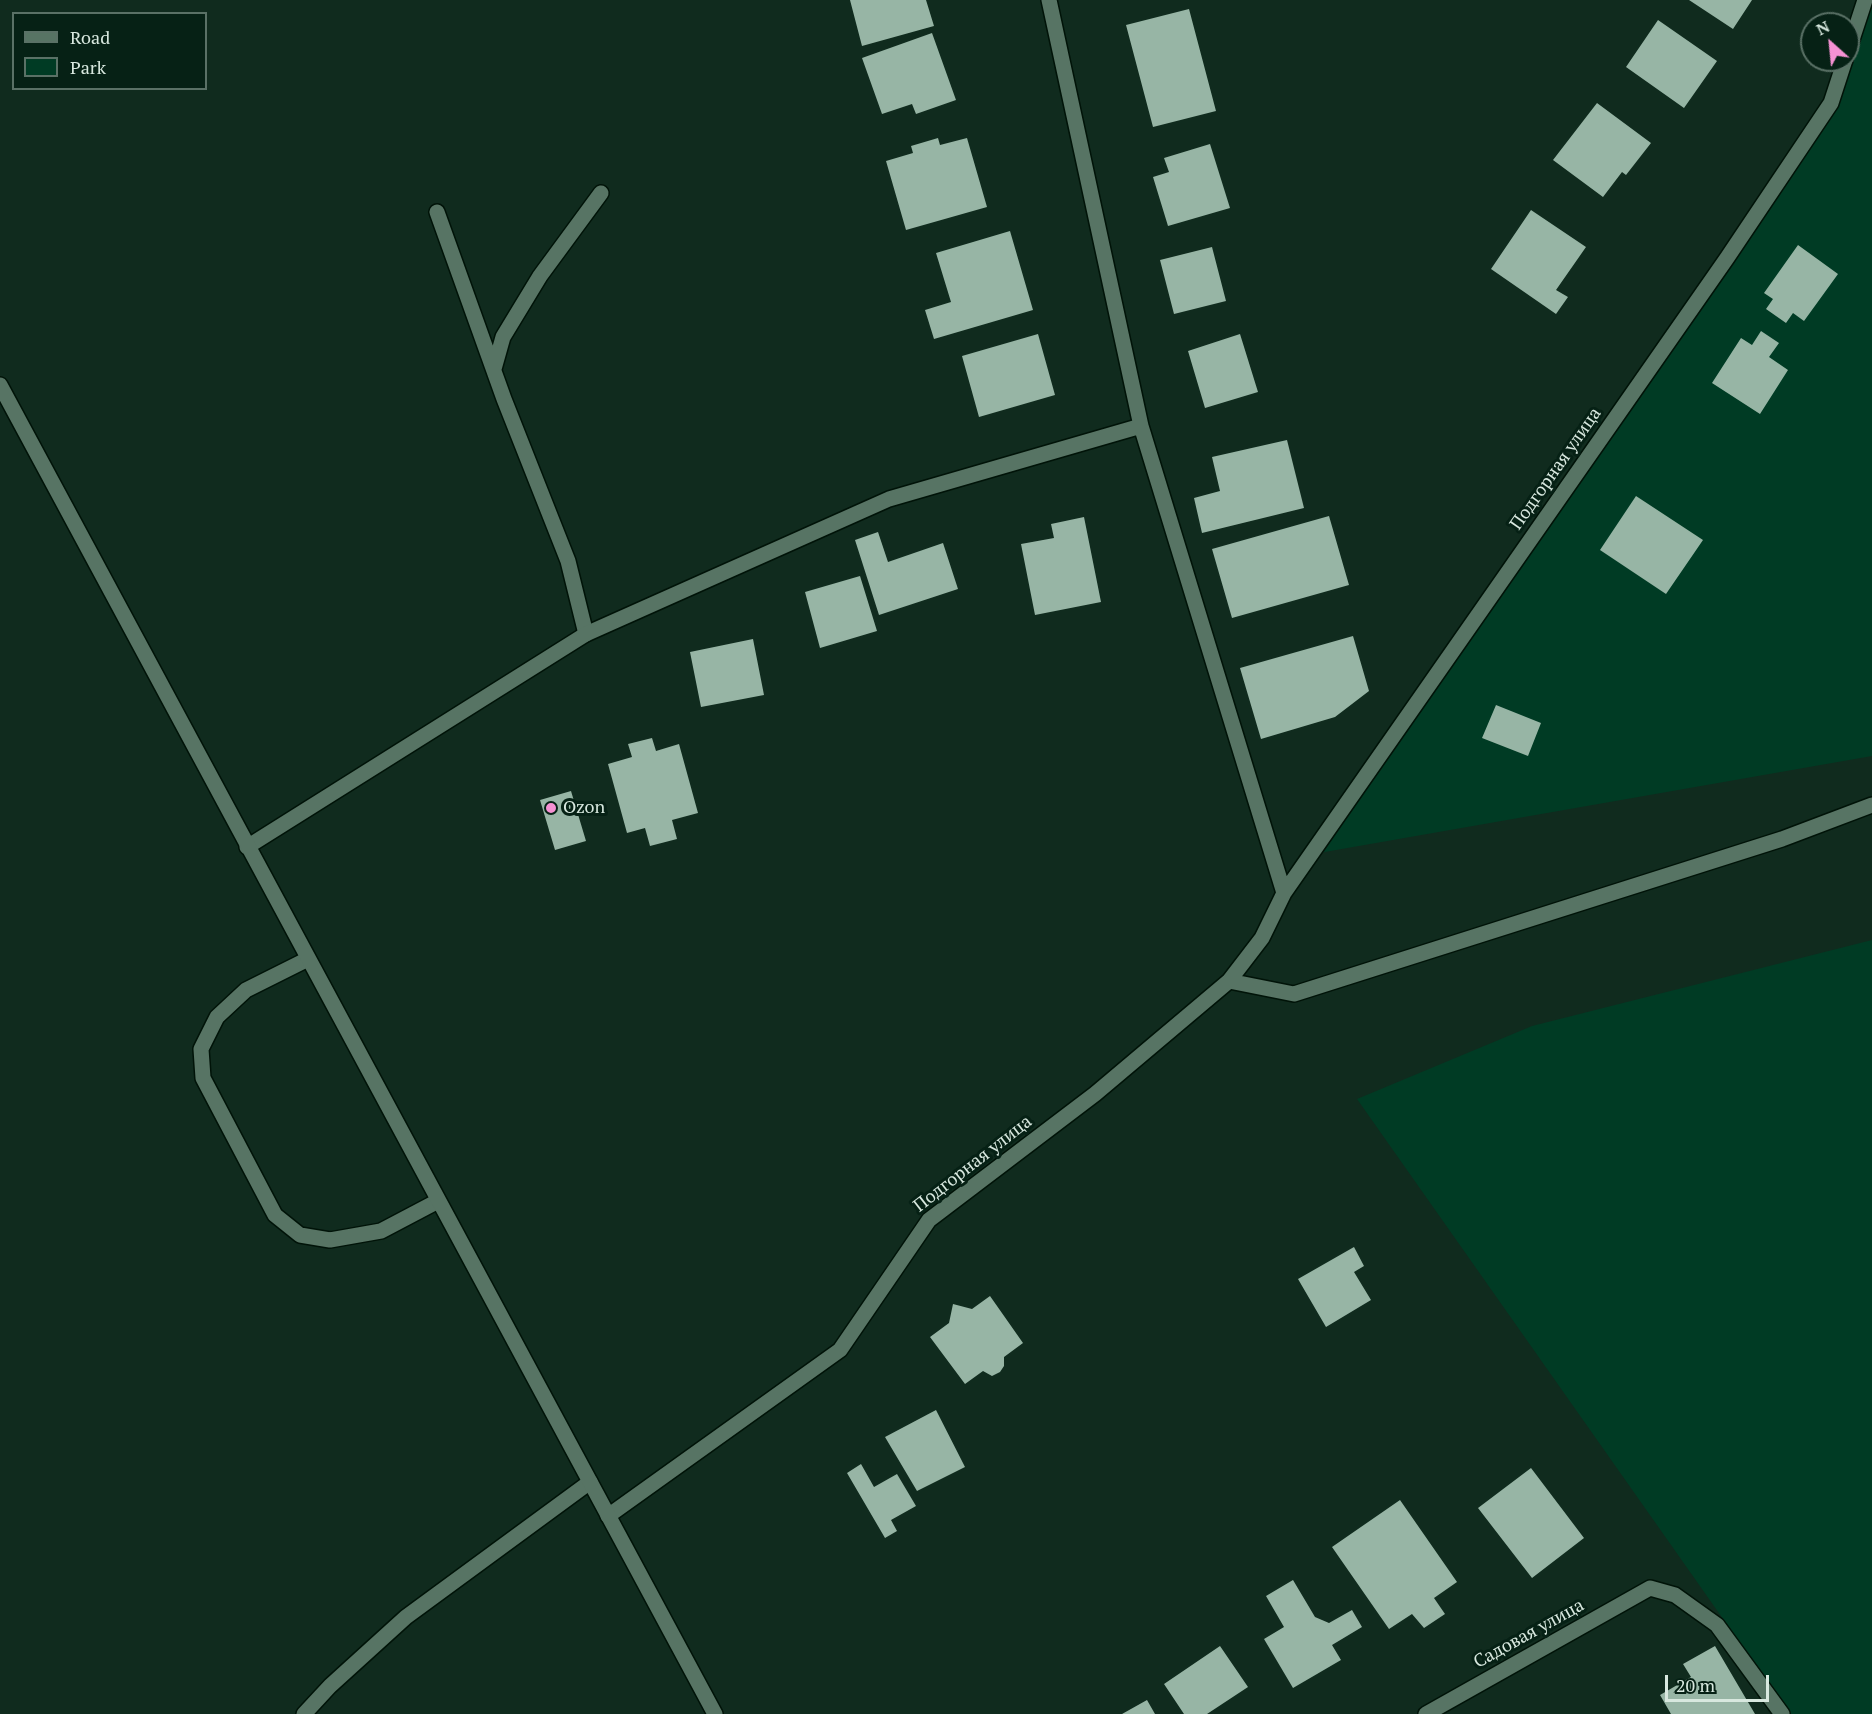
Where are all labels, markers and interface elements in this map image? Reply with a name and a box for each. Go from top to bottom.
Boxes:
legend [12,12,207,90]
north arrow [1800,12,1860,72]
text: N [1812,15,1833,40]
text: Road [70,25,110,49]
text: Park [70,55,106,79]
street label: Подгорная улица [1506,404,1606,534]
place label: Ozon [563,797,605,819]
marker: Ozon [544,801,558,815]
street label: Подгорная улица [910,1111,1036,1217]
street label: Садовая улица [1470,1595,1588,1673]
scale bar [1668,1663,1772,1701]
text: 20 m [1676,1673,1715,1697]

